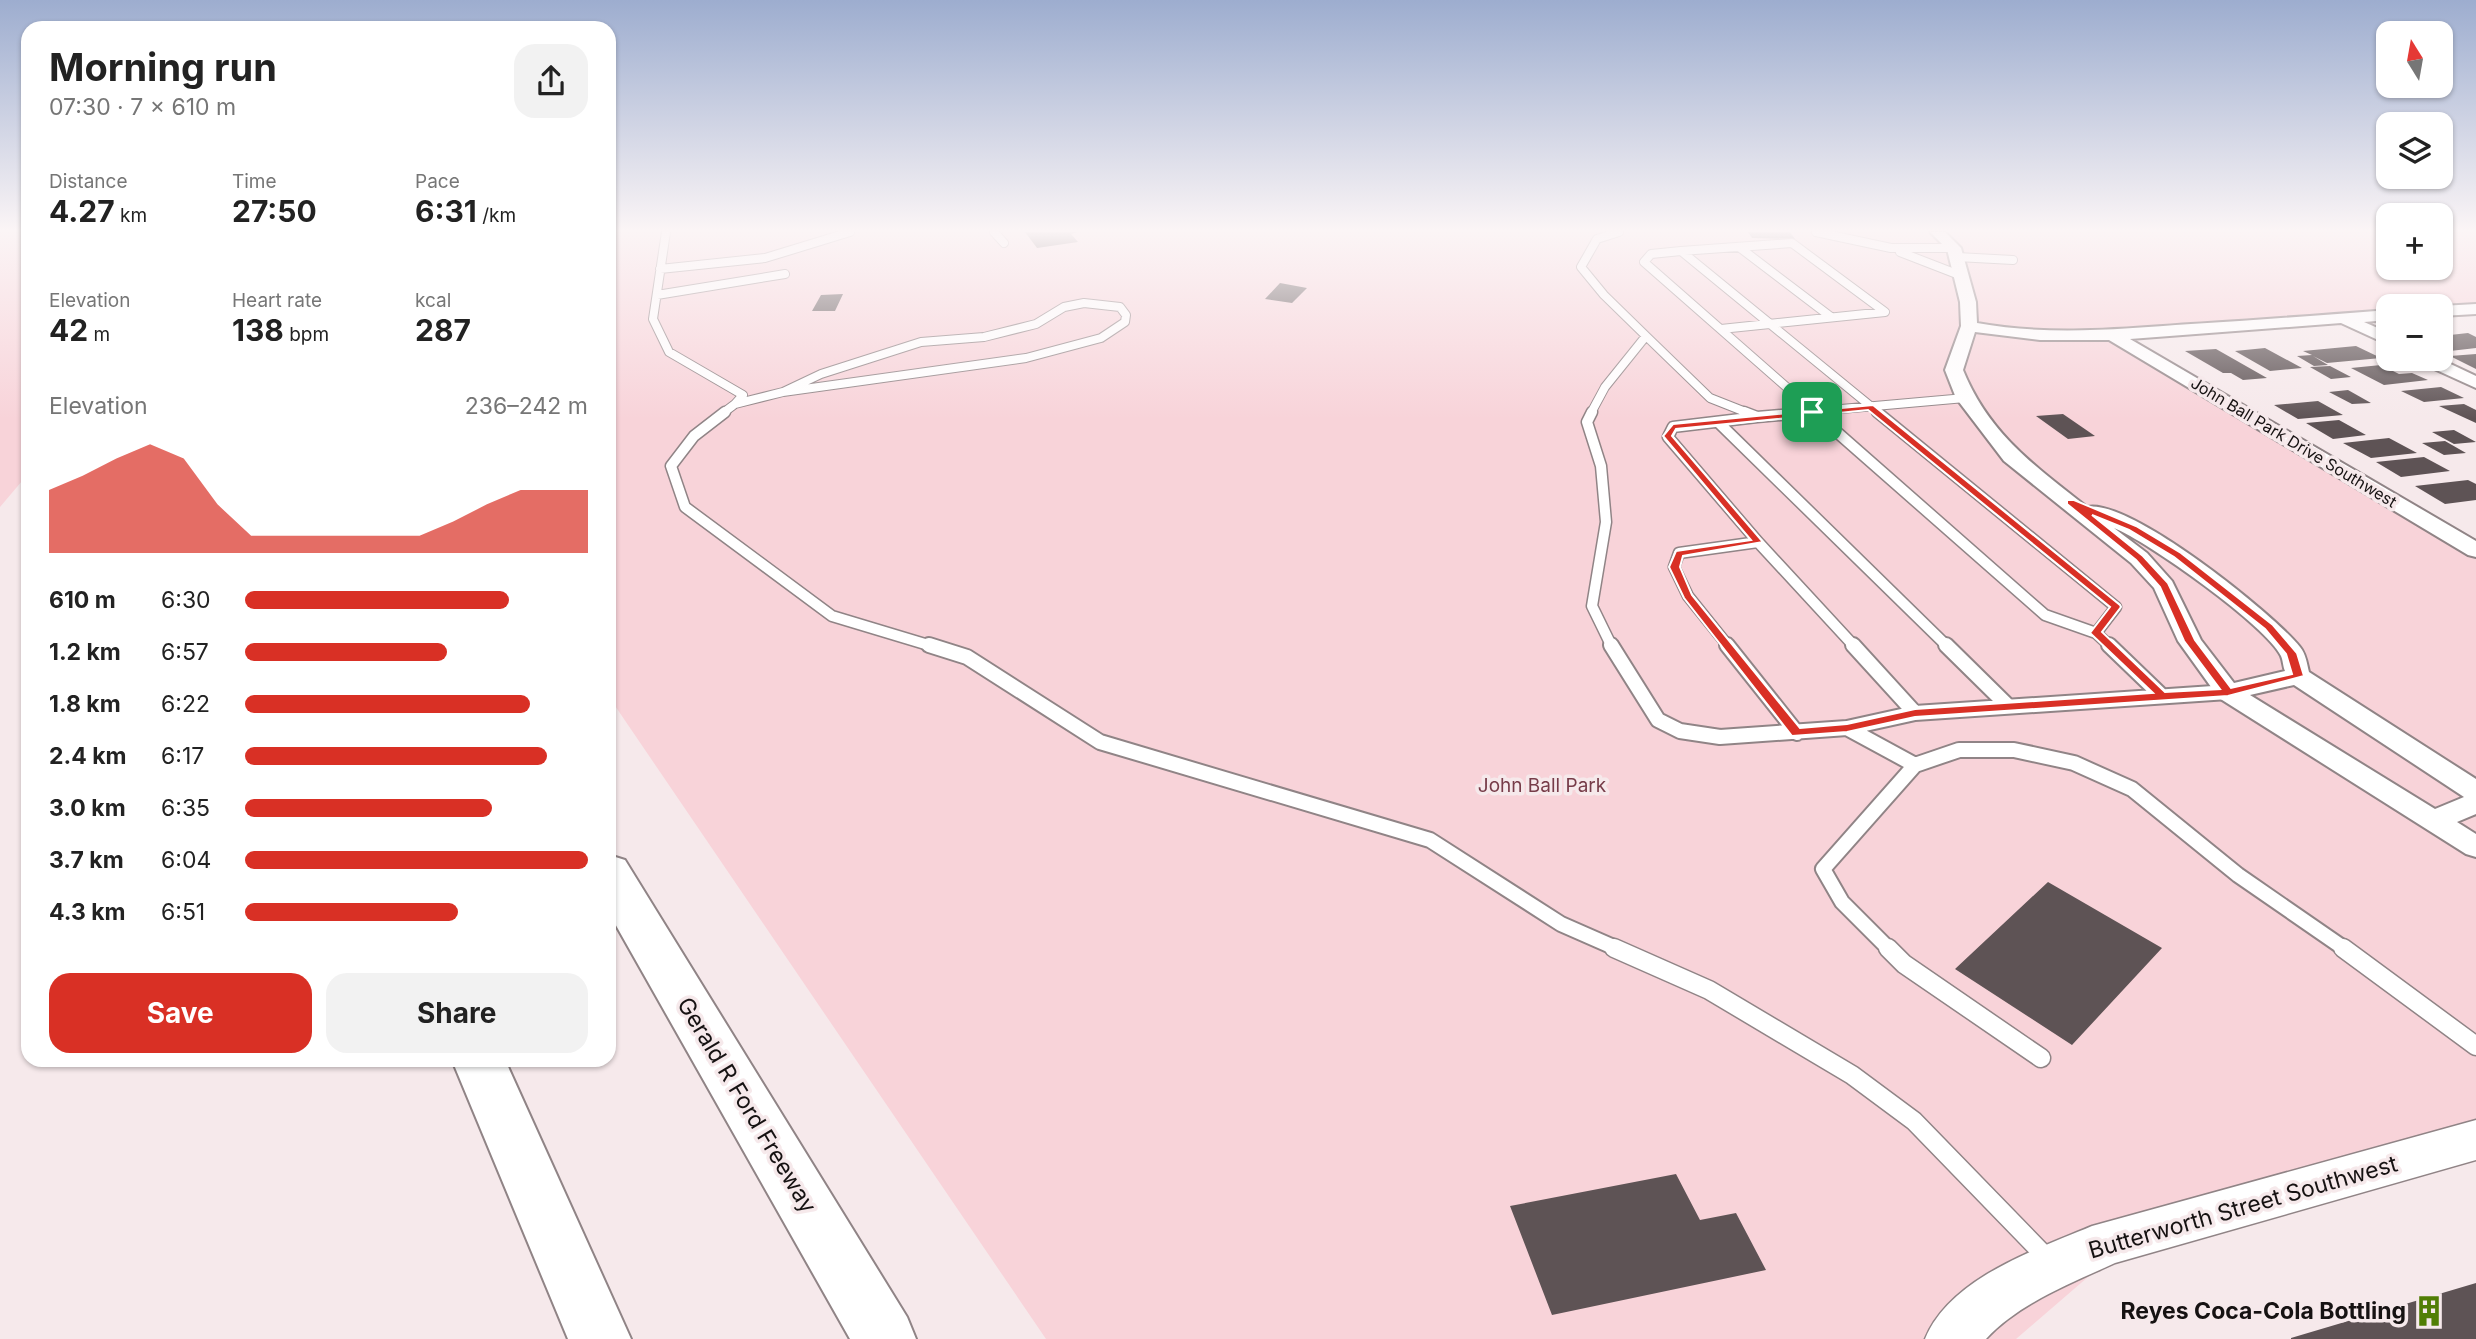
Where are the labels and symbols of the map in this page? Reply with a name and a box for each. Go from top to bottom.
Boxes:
north arrow [2376,21,2454,98]
street label: John Ball Park Drive Southwest [2187,372,2401,512]
pin [1782,382,1842,442]
park label: John Ball Park [1478,774,1607,797]
street label: Gerald R Ford Freeway [671,992,823,1218]
street label: Butterworth Street Southwest [2085,1149,2401,1265]
building icon: Reyes Coca-Cola Bottling [2412,1294,2446,1328]
place label: Reyes Coca-Cola Bottling [2121,1297,2406,1325]

